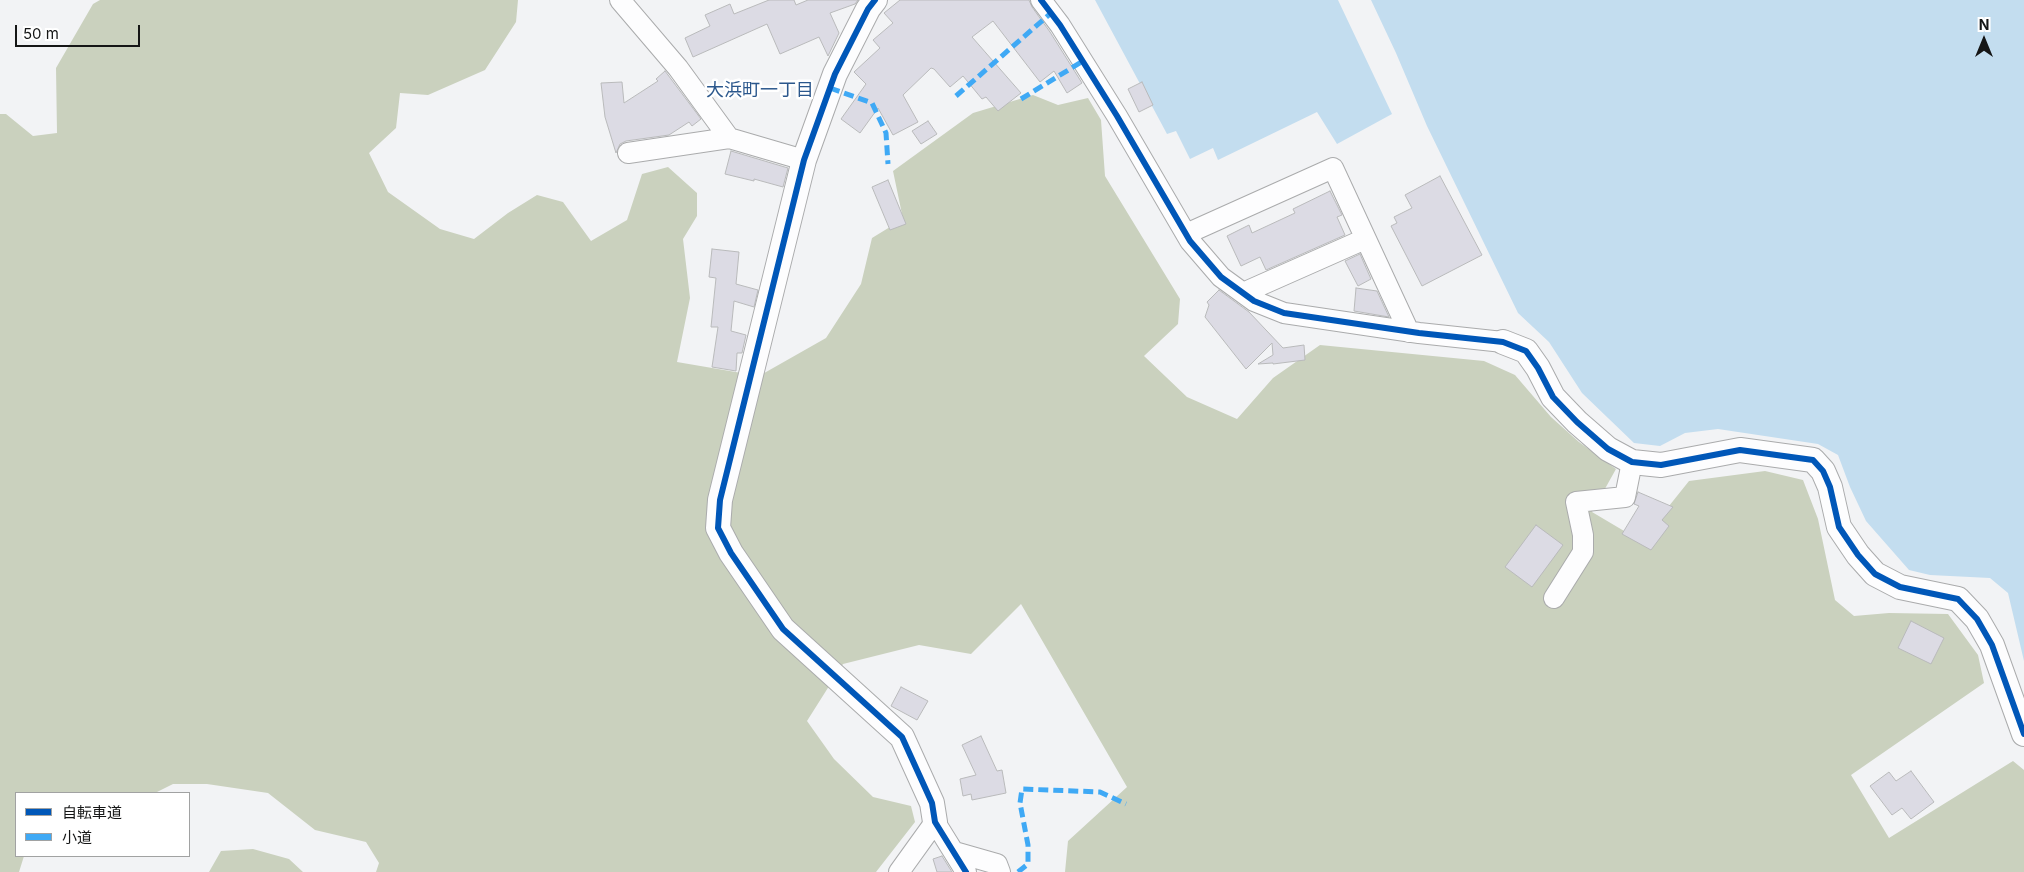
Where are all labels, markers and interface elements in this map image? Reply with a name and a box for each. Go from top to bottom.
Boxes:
scale bar [18,15,142,47]
north arrow [1959,15,2009,65]
text: N [1979,16,1989,33]
text: 50 m [23,24,59,43]
district label: 大浜町一丁目 [706,80,814,102]
legend [15,792,190,857]
text: 自転車道 [62,803,122,822]
text: 小道 [62,828,92,847]

